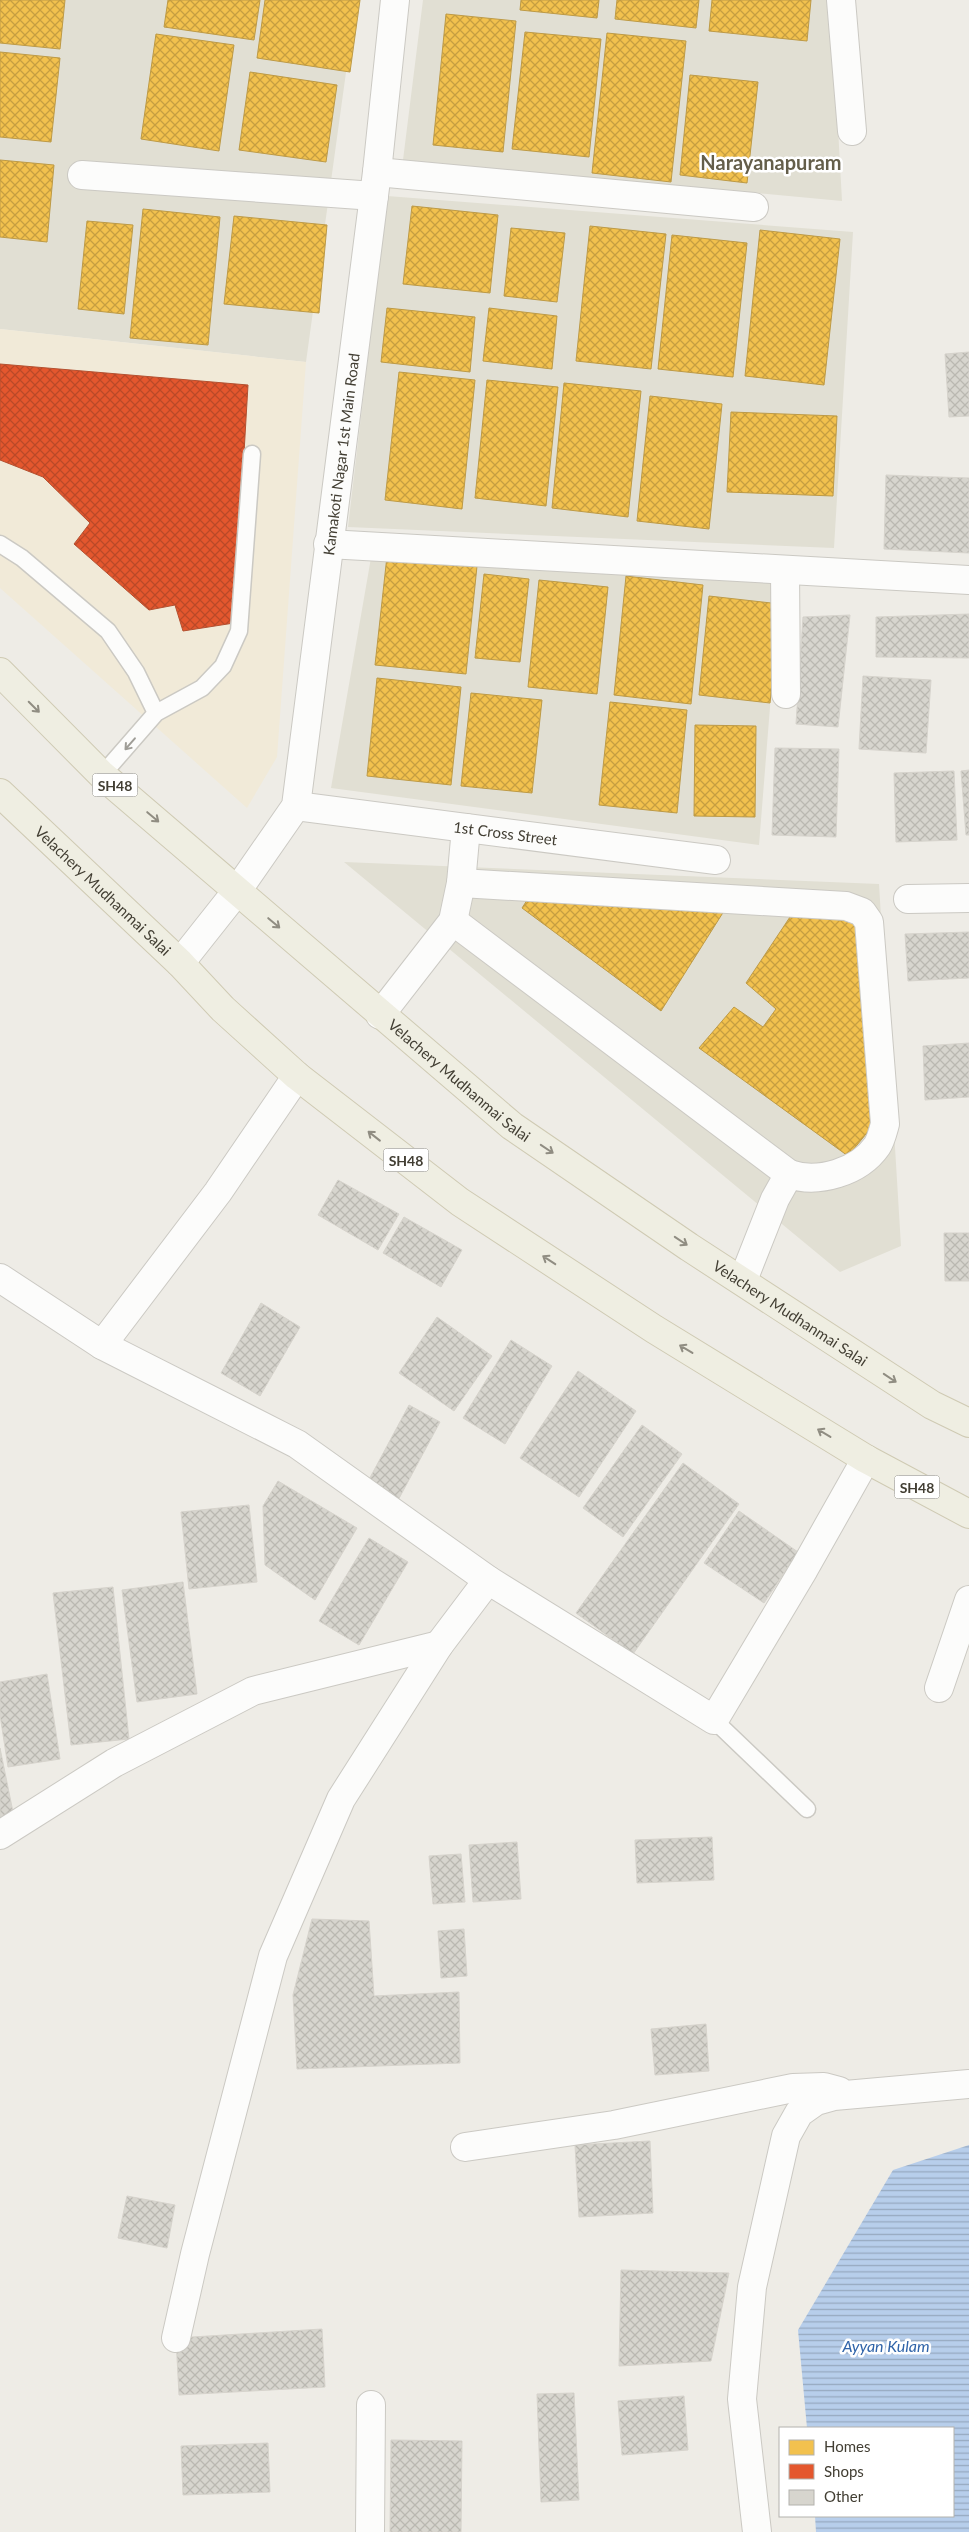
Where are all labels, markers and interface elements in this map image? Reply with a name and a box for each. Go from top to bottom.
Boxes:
district label: Narayanapuram [700,150,842,174]
street label: Kamakoti Nagar 1st Main Road [319,352,363,556]
one-way arrow [28,700,40,712]
one-way arrow [124,738,135,751]
road number: SH48 [92,774,138,796]
one-way arrow [146,812,159,823]
street label: 1st Cross Street [452,817,559,849]
street label: Velachery Mudhanmai Salai [32,822,175,959]
one-way arrow [267,917,280,928]
street label: Velachery Mudhanmai Salai [385,1015,534,1145]
one-way arrow [368,1130,381,1141]
one-way arrow [539,1144,553,1154]
road number: SH48 [384,1148,428,1172]
one-way arrow [674,1236,688,1246]
one-way arrow [543,1255,557,1265]
street label: Velachery Mudhanmai Salai [710,1256,871,1370]
one-way arrow [679,1343,693,1353]
one-way arrow [883,1373,897,1383]
one-way arrow [818,1428,832,1438]
road number: SH48 [894,1475,940,1498]
water label: Ayyan Kulam [841,2336,930,2355]
legend [779,2427,954,2517]
text: Homes [824,2437,870,2455]
text: Shops [824,2462,864,2480]
text: Other [824,2487,864,2505]

